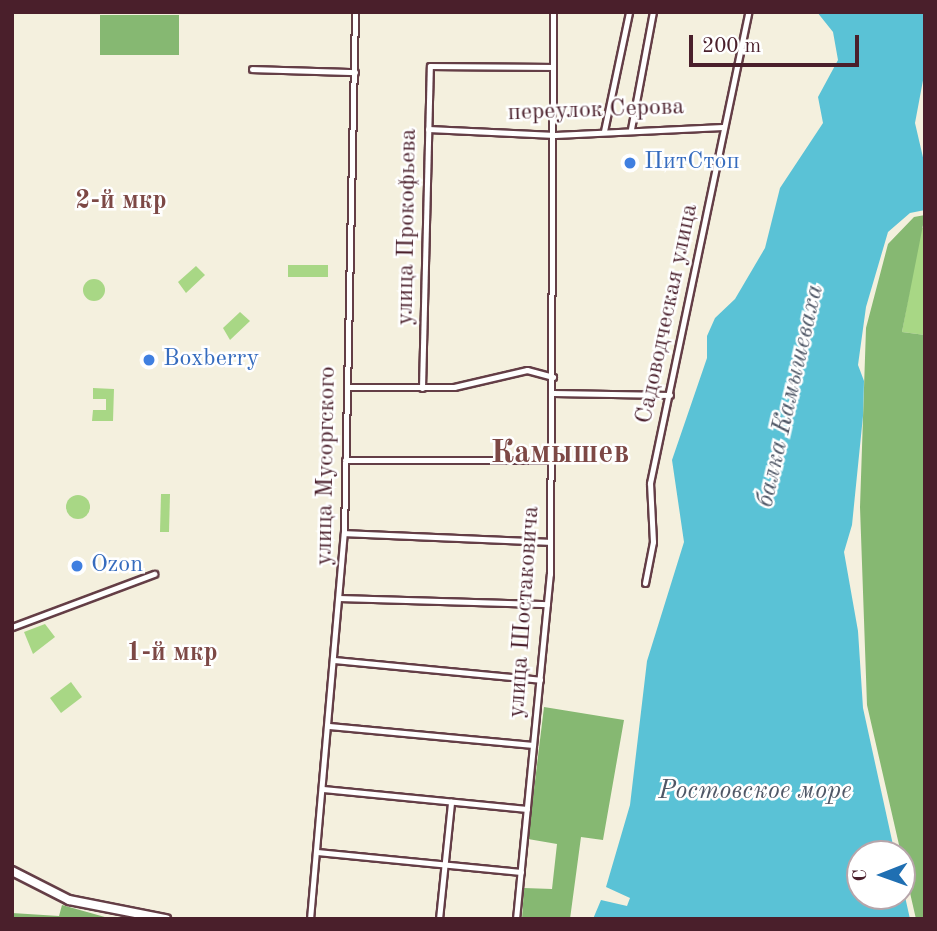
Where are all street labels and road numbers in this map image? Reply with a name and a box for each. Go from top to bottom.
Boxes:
street label: переулок Серова [507,94,685,128]
street label: улица Прокофьева [392,128,424,326]
street label: Садоводческая улица [631,201,705,427]
street label: улица Мусоргского [311,366,343,566]
street label: улица Шостаковича [503,505,547,719]

